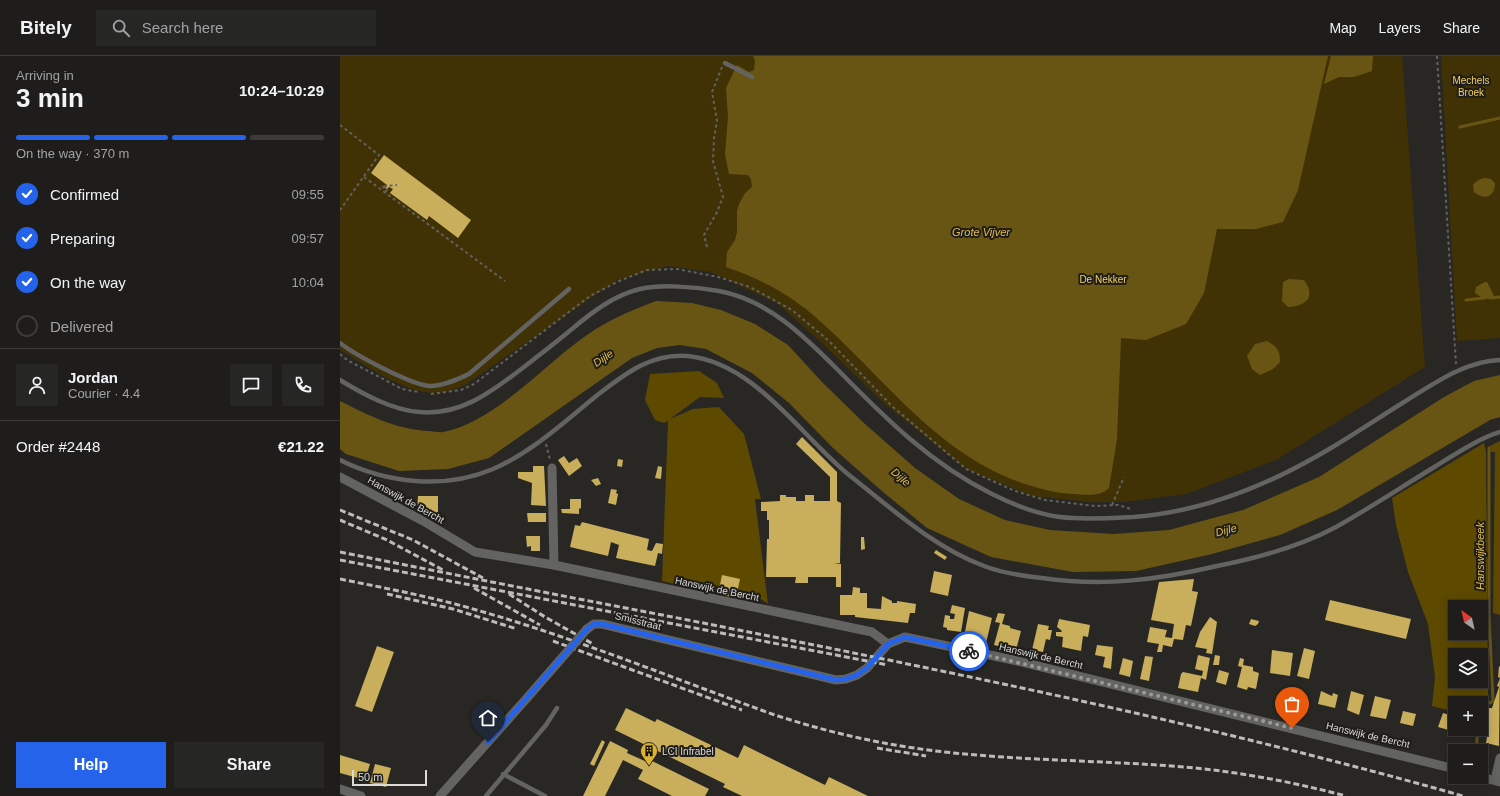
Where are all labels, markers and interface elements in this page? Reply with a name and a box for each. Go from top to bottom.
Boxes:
search box [96,10,376,46]
text: Bitely [20,17,72,38]
icon: search [110,17,132,39]
text: Search here [142,19,223,36]
text: Map [1329,20,1357,36]
text: Layers [1379,20,1421,36]
text: Share [1443,20,1480,36]
text: Arriving in [16,68,74,83]
park label: Mechels Broek [1452,75,1490,98]
text: 10:24–10:29 [239,82,324,99]
text: 3 min [16,83,84,113]
text: On the way · 370 m [16,146,129,161]
icon: check [16,183,38,205]
text: Confirmed [50,186,119,203]
text: 09:55 [291,187,324,202]
water label: Grote Vijver [952,226,1011,238]
icon: check [16,227,38,249]
text: Preparing [50,230,115,247]
text: 09:57 [291,231,324,246]
icon: check [16,271,38,293]
text: On the way [50,274,126,291]
park label: De Nekker [1079,274,1127,285]
text: 10:04 [291,275,324,290]
text: Delivered [50,318,113,335]
water label: Dijle [591,347,615,369]
button: person [16,364,58,406]
button: chat [230,364,272,406]
button: phone [282,364,324,406]
text: Jordan [68,369,118,386]
text: Courier · 4.4 [68,386,140,401]
text: Order #2448 [16,438,100,455]
text: €21.22 [278,438,324,455]
water label: Dijle [889,465,913,489]
street label: Hanswijk de Bercht [366,474,446,526]
water label: Dijle [1214,522,1238,538]
water label: Hanswijkbeek [1474,522,1486,590]
street label: Hanswijk de Bercht [674,575,760,603]
north arrow [1448,600,1488,640]
map controls [1448,600,1488,784]
street label: Smisstraat [614,610,662,632]
courier [949,631,989,671]
icon: bike [958,640,980,662]
street label: Hanswijk de Bercht [998,641,1084,671]
button: layers [1448,648,1488,688]
pin [1275,687,1309,728]
icon: bag [1281,693,1303,715]
button: + [1448,696,1488,736]
pin [471,701,505,742]
icon: home [477,707,499,729]
street label: Hanswijk de Bercht [1325,720,1411,750]
building icon: LCI Infrabel [639,741,659,766]
button: Help [16,742,166,788]
button: Share [174,742,324,788]
button: − [1448,744,1488,784]
place label: LCI Infrabel [662,746,714,757]
scale bar [352,768,427,787]
text: 50 m [358,771,382,783]

